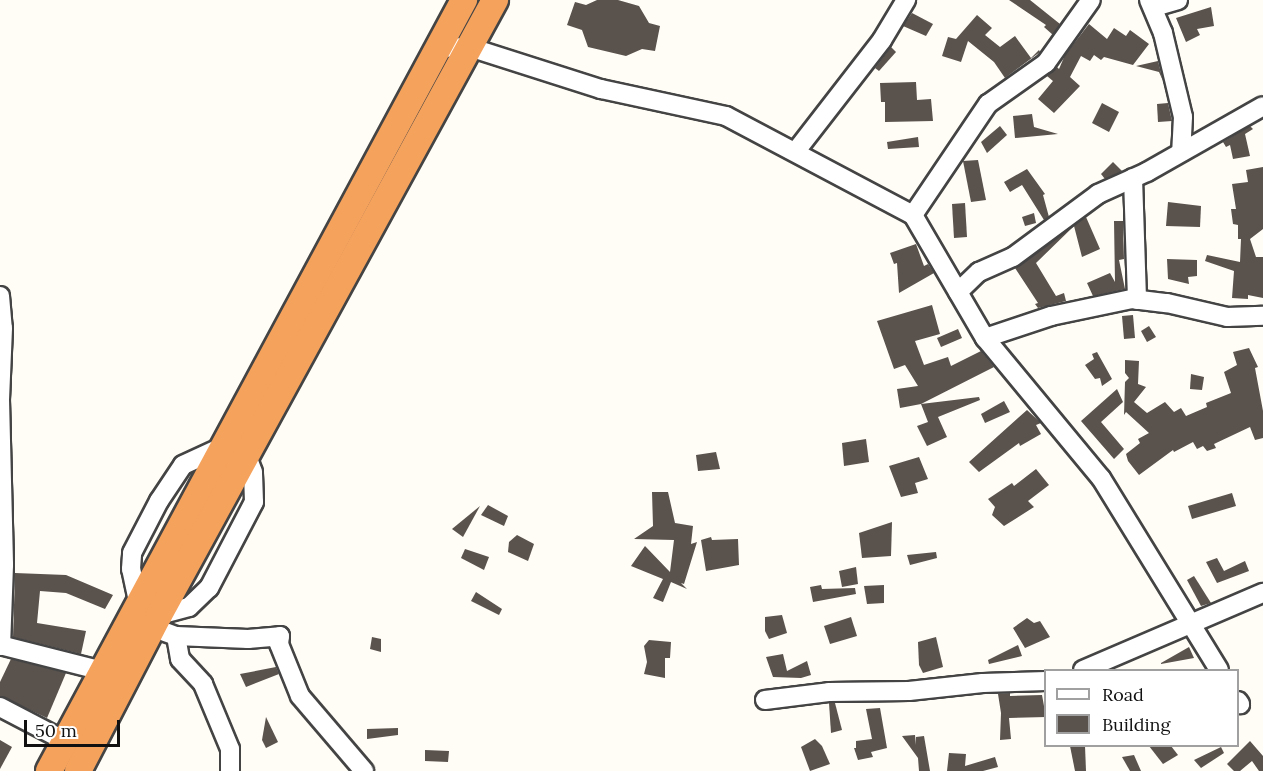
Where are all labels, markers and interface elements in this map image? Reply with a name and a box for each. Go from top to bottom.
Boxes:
legend [1044,669,1239,747]
text: Road [1102,683,1144,706]
scale bar [27,708,123,746]
text: Building [1102,713,1170,736]
text: 50 m [35,719,77,742]

